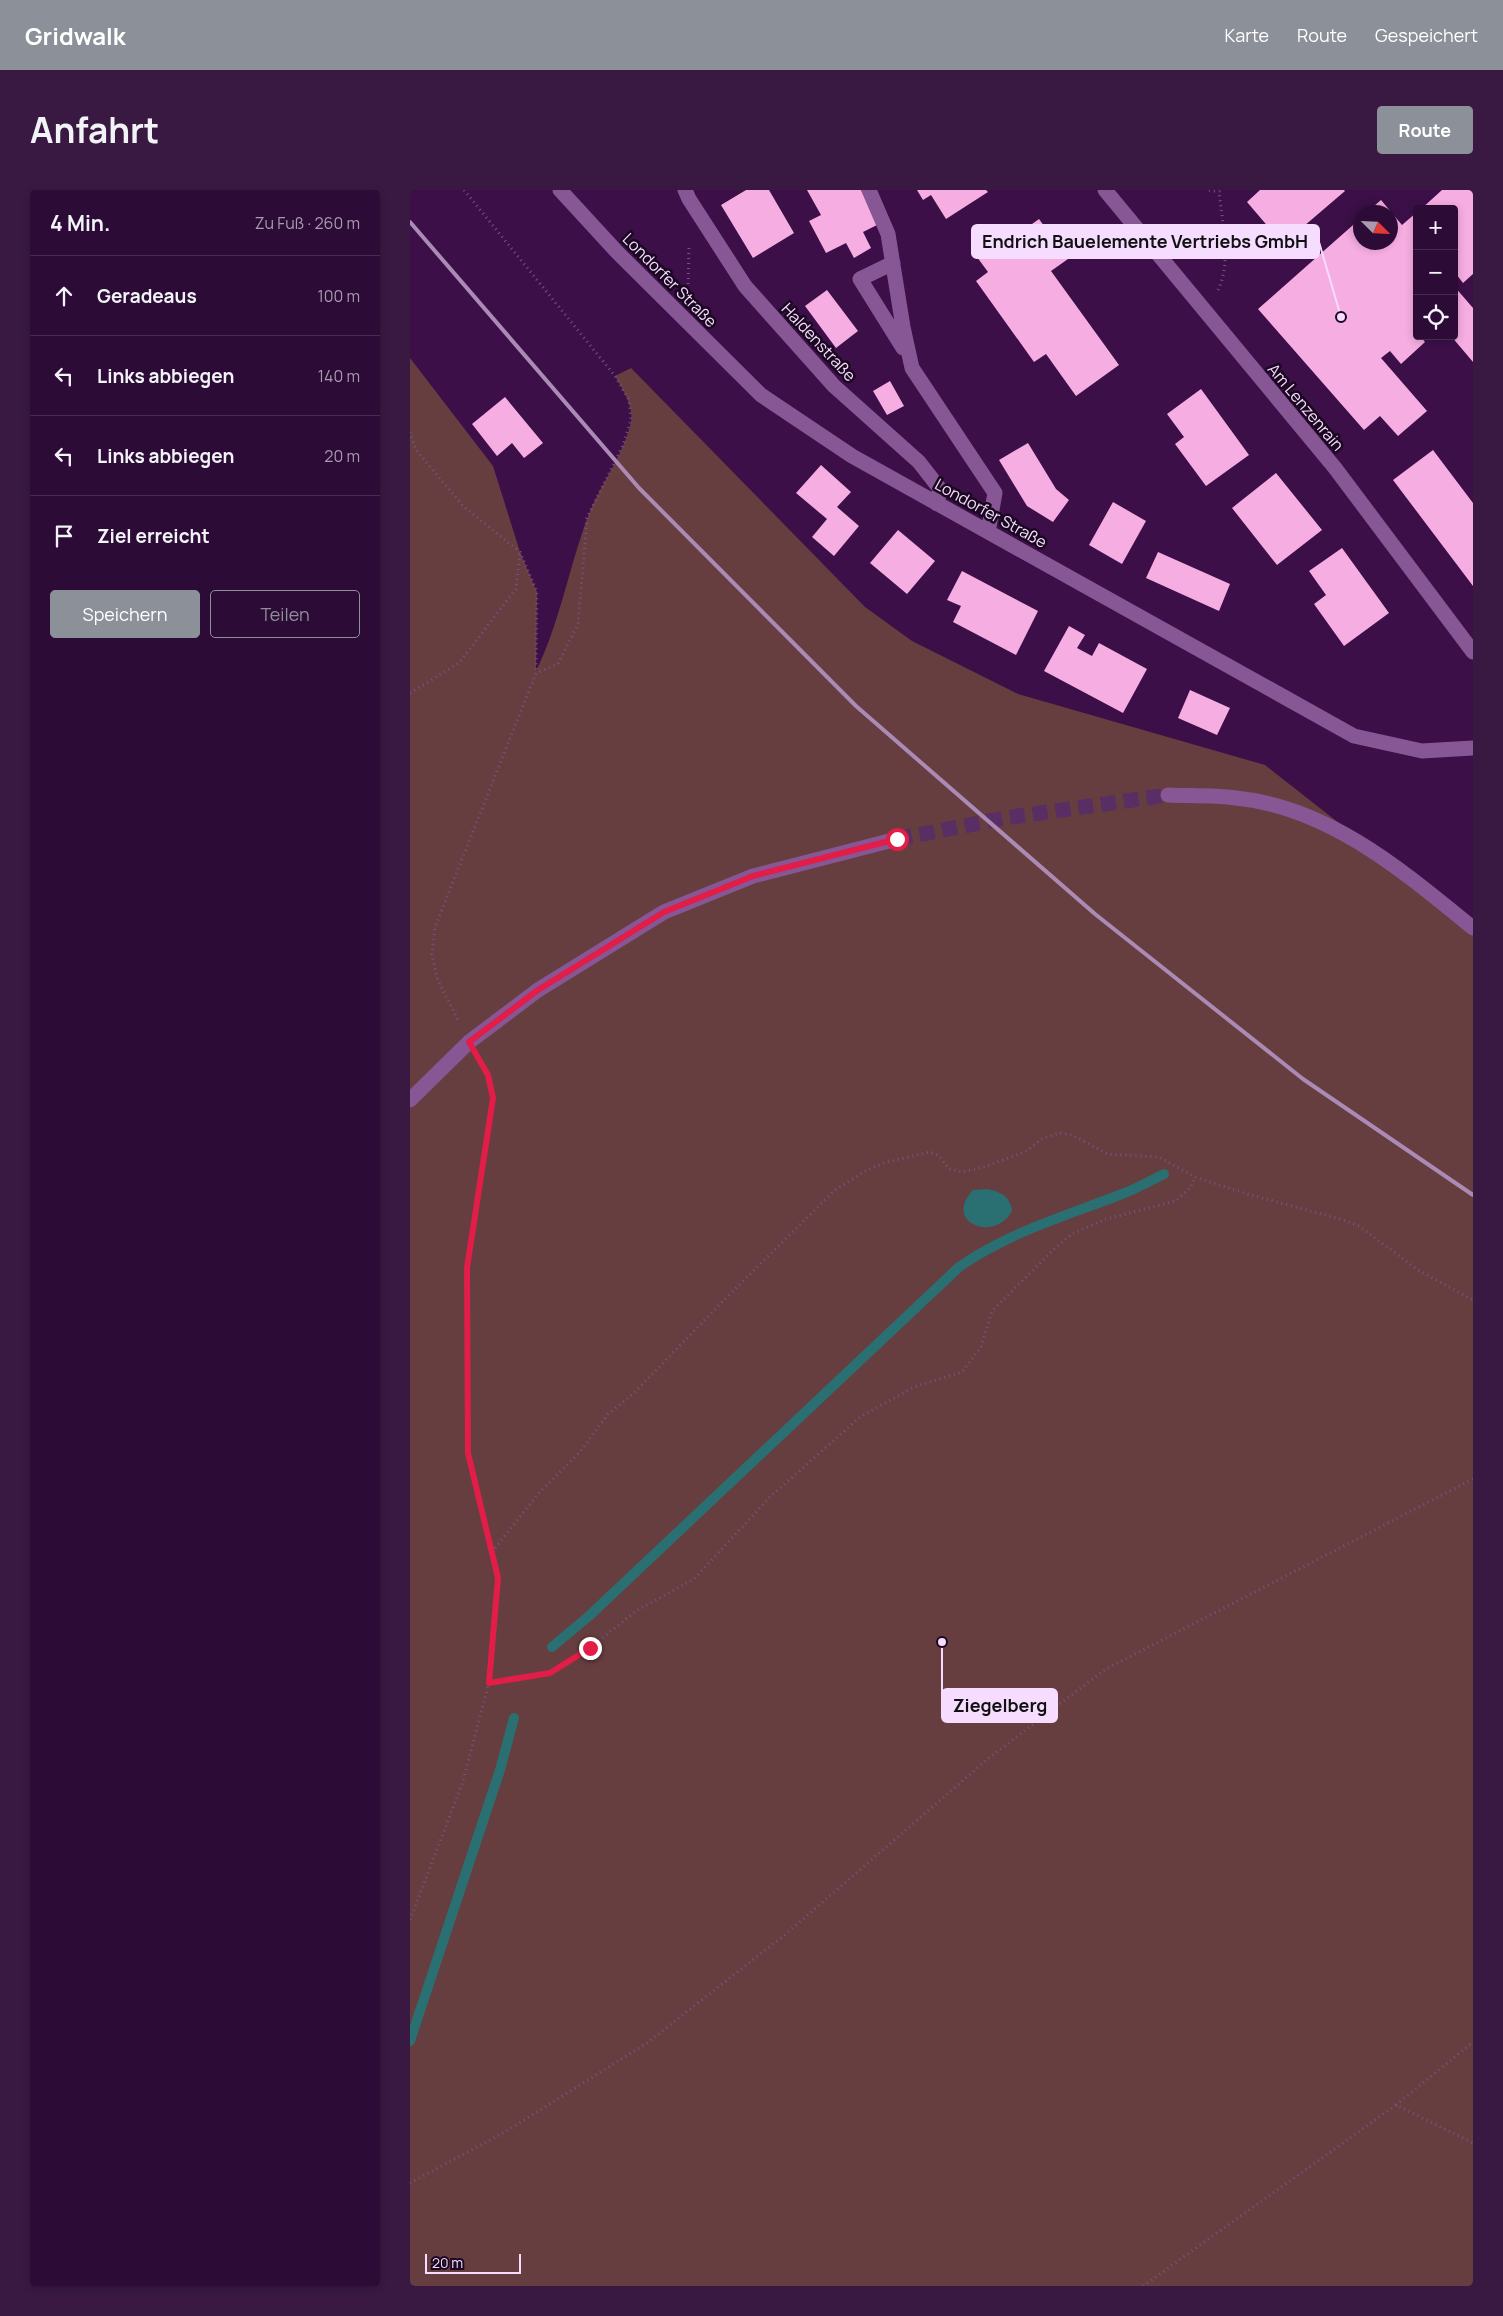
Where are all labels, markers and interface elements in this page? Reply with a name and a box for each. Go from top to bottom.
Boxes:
text: Gridwalk [25,19,126,52]
text: Karte [1224,23,1269,47]
text: Route [1297,23,1347,47]
text: Gespeichert [1375,23,1478,47]
text: Anfahrt [30,106,159,154]
button: Route [1377,106,1473,154]
north arrow [1353,205,1398,250]
map controls [1413,205,1458,340]
button: + [1413,205,1458,250]
text: 4 Min. [50,209,110,237]
text: Zu Fuß · 260 m [255,212,360,234]
callout: Endrich Bauelemente Vertriebs GmbH [972,225,1319,258]
street label: Londorfer Straße [618,228,722,332]
text: Endrich Bauelemente Vertriebs GmbH [982,229,1308,253]
button: − [1413,250,1458,295]
icon: ahead [50,282,78,310]
text: Geradeaus [97,283,197,309]
text: 100 m [317,285,360,307]
button: locate [1413,295,1458,340]
street label: Haldenstraße [777,298,861,386]
street label: Am Lenzenrain [1263,359,1349,455]
icon: left [50,362,78,390]
text: Links abbiegen [97,363,234,389]
text: 140 m [318,365,360,387]
icon: left [50,442,78,470]
text: Links abbiegen [97,443,234,469]
text: 20 m [324,445,360,467]
street label: Londorfer Straße [931,473,1051,553]
icon: arrive [50,522,78,550]
text: Ziel erreicht [97,523,210,549]
button: Speichern [50,590,200,638]
button: Teilen [210,590,360,638]
route start [886,828,909,851]
route end [579,1637,602,1660]
callout: Ziegelberg [942,1689,1057,1722]
text: Ziegelberg [953,1693,1047,1717]
scale bar [425,2251,521,2274]
text: 20 m [432,2253,463,2272]

